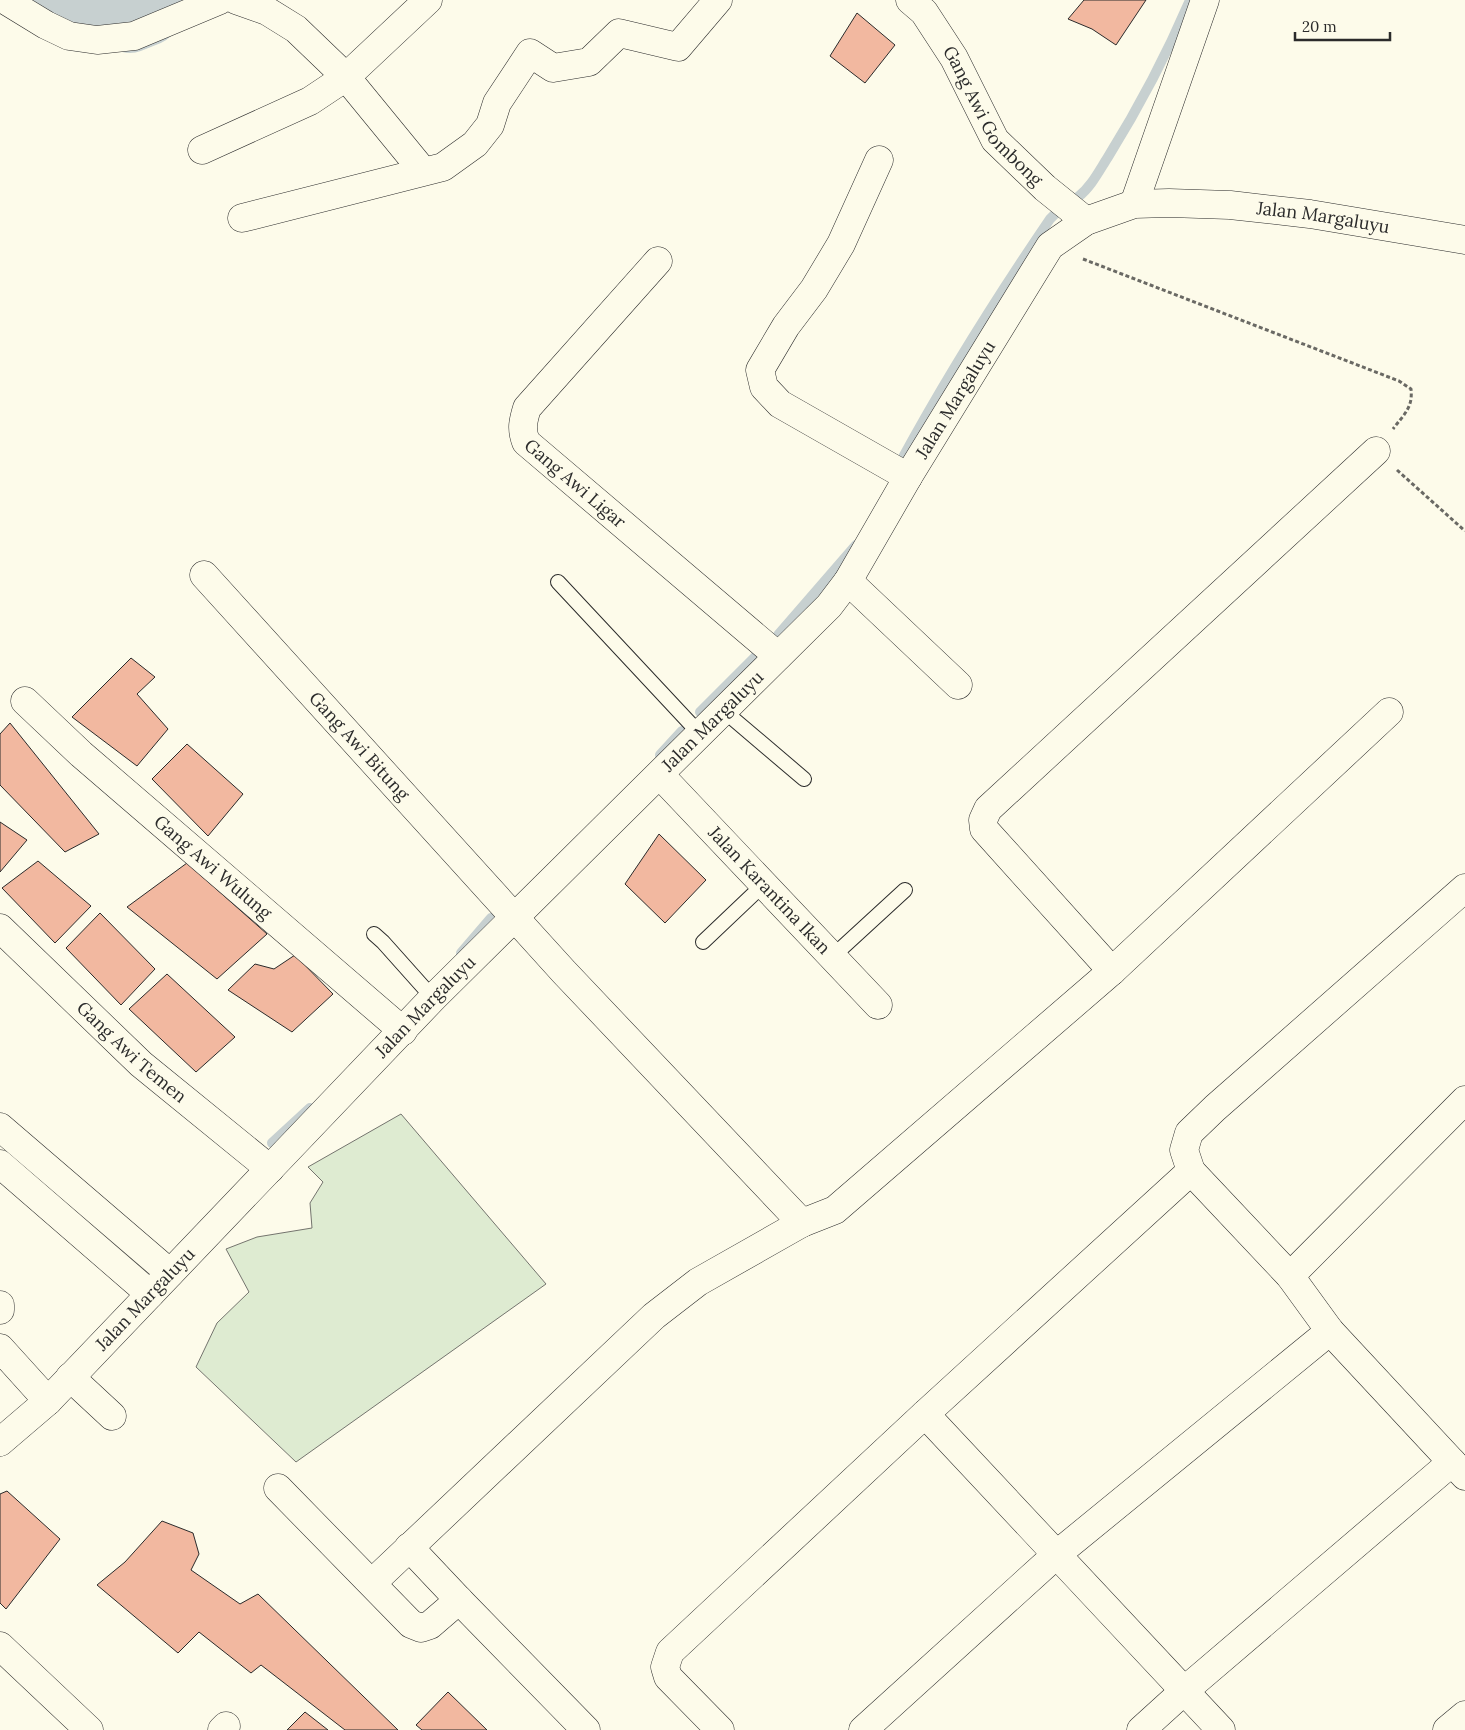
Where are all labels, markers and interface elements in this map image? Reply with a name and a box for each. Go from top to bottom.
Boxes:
scale bar [1295,10,1390,42]
text: 20 m [1302,17,1337,36]
street label: Gang Awi Gombong [938,41,1049,192]
street label: Jalan Margaluyu [1254,196,1392,238]
street label: Jalan Margaluyu [910,336,1000,463]
street label: Gang Awi Ligar [520,434,631,533]
street label: Jalan Margaluyu [656,665,768,777]
street label: Gang Awi Bitung [304,687,415,806]
street label: Gang Awi Wulung [149,810,278,925]
street label: Jalan Karantina Ikan [703,820,836,959]
street label: Jalan Margaluyu [369,950,480,1063]
street label: Gang Awi Temen [72,996,192,1108]
street label: Jalan Margaluyu [90,1242,200,1356]

